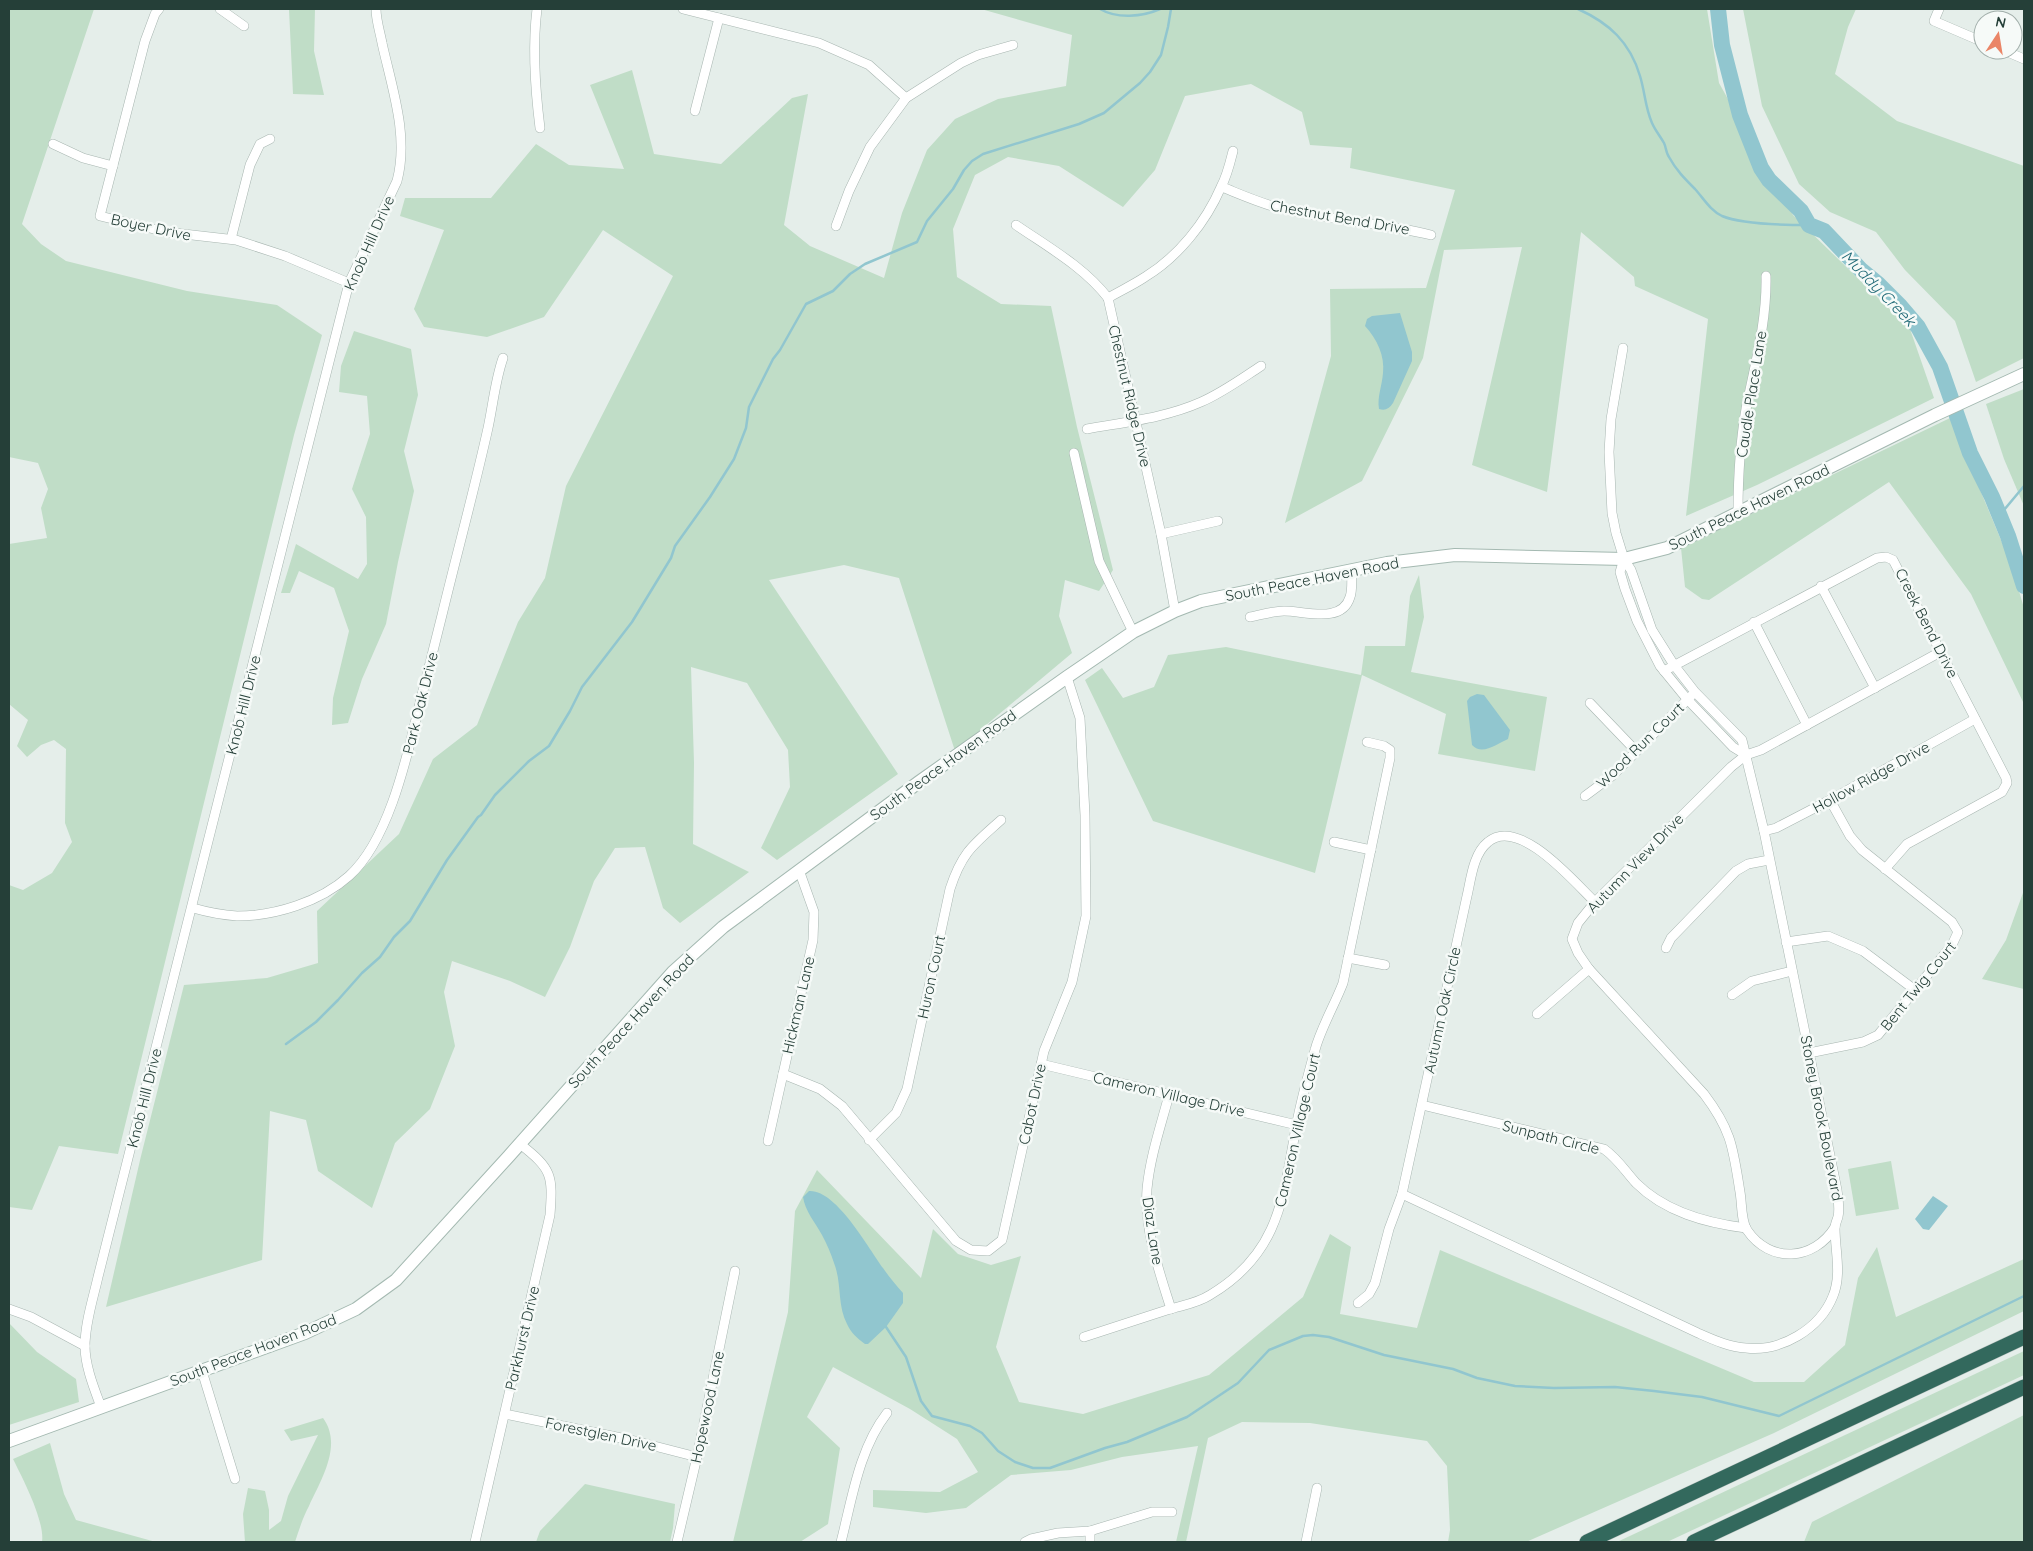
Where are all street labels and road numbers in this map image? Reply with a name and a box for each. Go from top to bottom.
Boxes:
street label: Knob Hill Drive [340,193,398,293]
street label: Chestnut Bend Drive [1269,195,1411,239]
street label: Boyer Drive [109,209,193,245]
street label: Chestnut Ridge Drive [1104,323,1156,469]
street label: Caudle Place Lane [1732,329,1770,459]
street label: South Peace Haven Road [1666,460,1832,554]
street label: South Peace Haven Road [1224,553,1400,605]
street label: Creek Bend Drive [1891,565,1963,681]
street label: Park Oak Drive [398,650,442,756]
street label: Knob Hill Drive [221,653,265,757]
street label: Wood Run Court [1592,698,1688,792]
street label: South Peace Haven Road [866,705,1020,825]
street label: Hollow Ridge Drive [1809,737,1933,817]
street label: Autumn View Drive [1583,809,1687,917]
street label: Huron Court [913,934,949,1020]
street label: Bent Twig Court [1876,937,1960,1035]
street label: Autumn Oak Circle [1419,945,1465,1075]
street label: South Peace Haven Road [564,950,698,1092]
street label: Hickman Lane [778,954,818,1056]
street label: Stoney Brook Boulevard [1797,1034,1847,1202]
street label: Knob Hill Drive [122,1046,166,1150]
street label: Cameron Village Court [1270,1051,1324,1209]
street label: Cabot Drive [1014,1062,1050,1146]
street label: Cameron Village Drive [1091,1067,1247,1121]
street label: Sunpath Circle [1500,1116,1602,1158]
street label: Diaz Lane [1138,1196,1168,1266]
street label: Parkhurst Drive [501,1284,543,1392]
street label: South Peace Haven Road [167,1310,339,1390]
street label: Hopewood Lane [686,1349,728,1465]
street label: Forestglen Drive [544,1413,658,1455]

